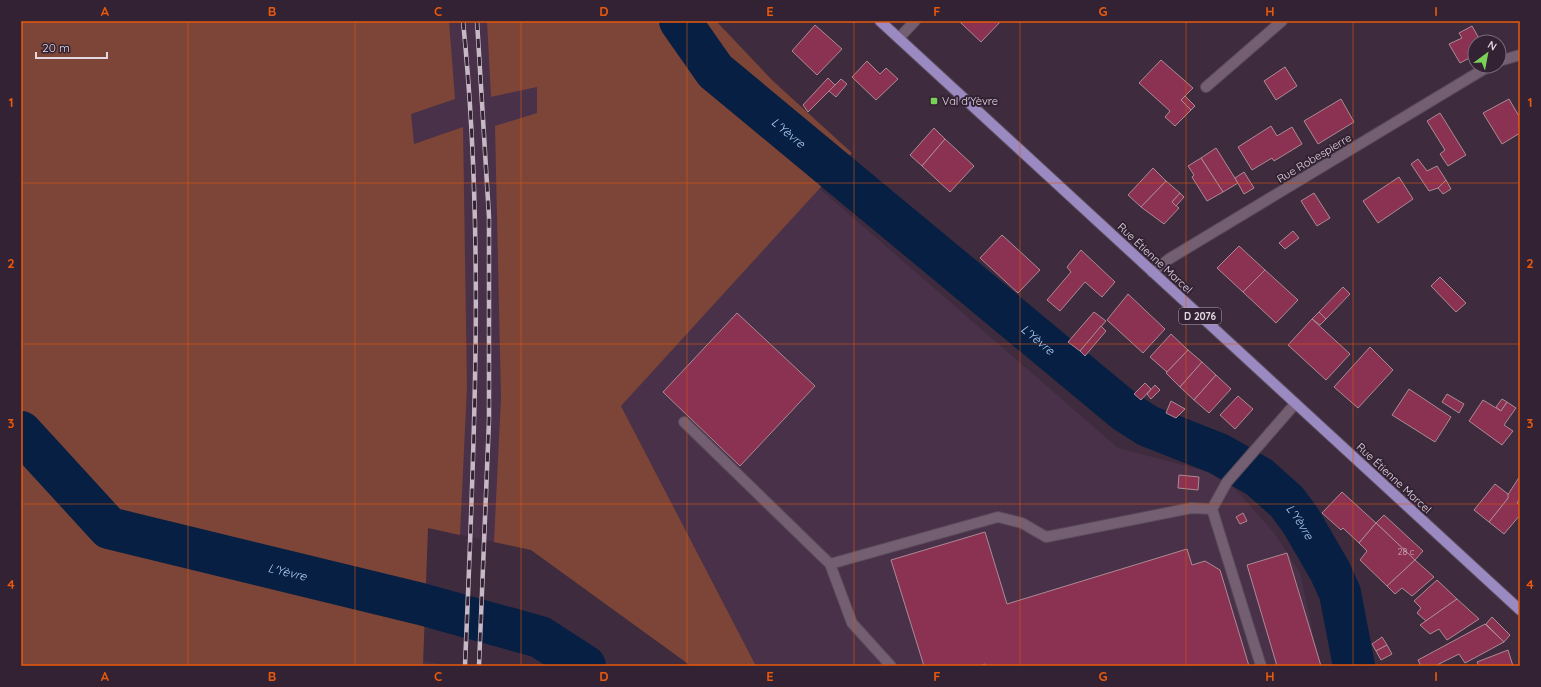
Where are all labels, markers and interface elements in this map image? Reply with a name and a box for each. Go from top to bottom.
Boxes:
text: A [101,3,110,19]
text: B [268,3,276,19]
text: C [434,3,442,19]
text: D [599,3,609,19]
text: E [766,3,774,19]
text: F [933,3,941,19]
text: G [1098,3,1108,19]
text: H [1265,3,1275,19]
text: I [1434,3,1438,19]
scale bar [36,34,107,60]
north arrow [1467,34,1507,74]
text: N [1485,37,1499,54]
text: 20 m [42,40,70,55]
text: 1 [8,94,14,110]
place label: Val d'Yèvre [942,94,998,108]
text: 1 [1527,94,1533,110]
marker: Val d'Yèvre [929,96,939,106]
water label: L'Yèvre [769,114,810,151]
street label: Rue Robespierre [1274,130,1354,186]
street label: Rue Étienne Marcel [1115,220,1195,296]
text: 2 [7,255,15,271]
text: 2 [1526,255,1534,271]
road number: D 2076 [1179,308,1221,324]
water label: L'Yèvre [1018,321,1059,358]
text: 3 [8,415,15,431]
text: 3 [1527,415,1534,431]
street label: Rue Étienne Marcel [1354,440,1434,516]
water label: L'Yèvre [1283,501,1318,543]
house number: 28 c [1398,546,1415,557]
water label: L'Yèvre [267,560,310,584]
text: 4 [7,576,15,592]
text: 4 [1526,576,1534,592]
text: A [101,668,110,684]
text: B [268,668,276,684]
text: C [434,668,442,684]
text: D [599,668,609,684]
text: E [766,668,774,684]
text: F [933,668,941,684]
text: G [1098,668,1108,684]
text: H [1265,668,1275,684]
text: I [1434,668,1438,684]

